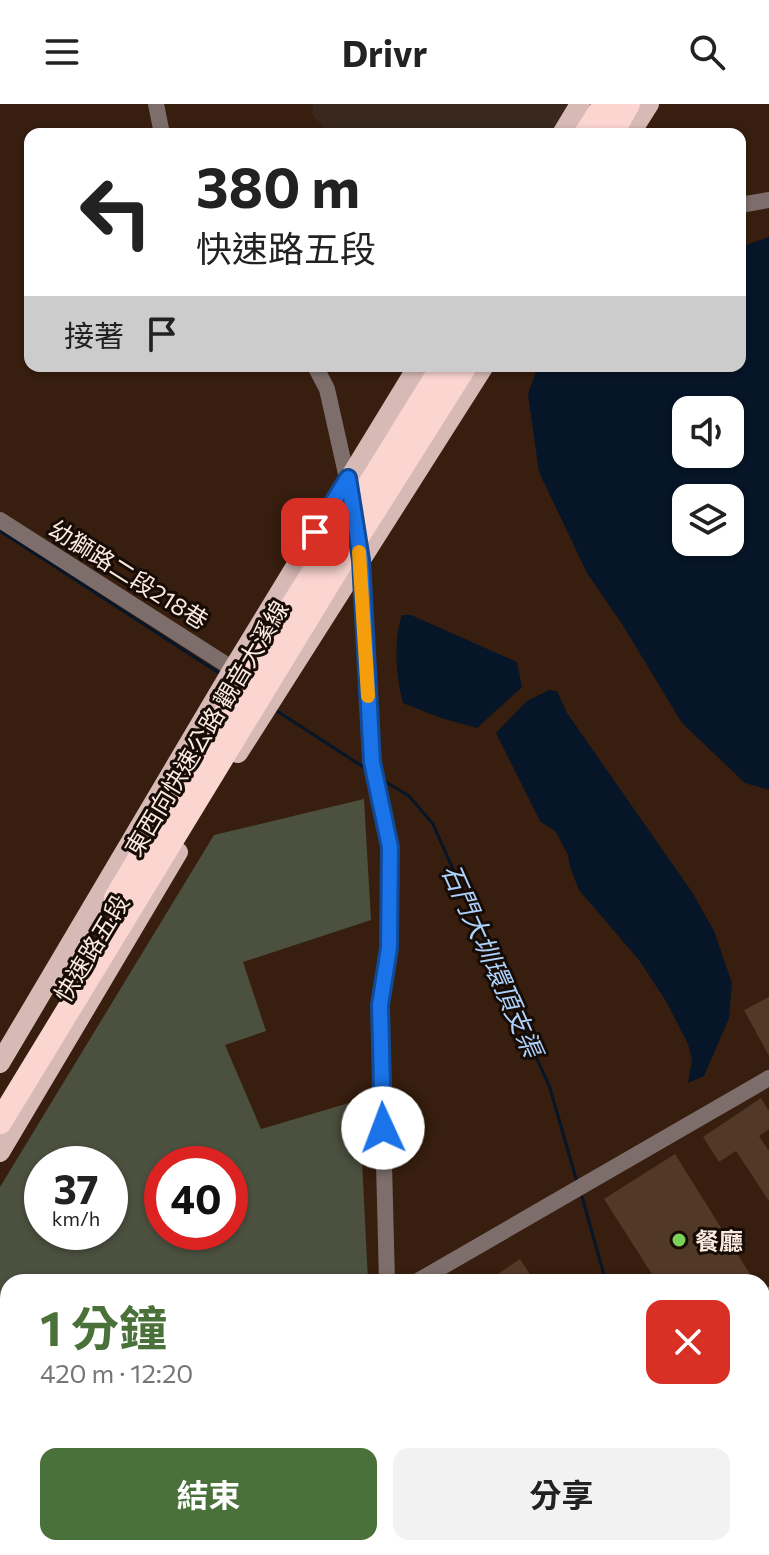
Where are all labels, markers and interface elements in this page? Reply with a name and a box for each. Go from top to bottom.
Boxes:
icon: menu [40,30,84,74]
text: Drivr [342,30,427,74]
icon: search [685,30,729,74]
text: 380 m [196,151,360,220]
icon: left [64,160,168,264]
text: 快速路五段 [196,225,376,269]
icon: arrive [140,312,184,356]
text: 接著 [64,316,124,353]
map controls [672,396,744,556]
button: sound [672,396,744,468]
button: layers [672,484,744,556]
pin [281,498,349,566]
icon: arrive [293,510,337,554]
street label: 幼獅路二段218巷 [44,513,214,635]
street label: 東西向快速公路 觀音大溪線 [118,595,294,861]
water label: 石門大圳環頂支渠 [437,859,551,1065]
street label: 快速路五段 [48,889,134,1007]
position arrow [341,1086,425,1170]
speed limit sign: 40 [144,1146,248,1250]
text: 37 [54,1163,98,1212]
text: km/h [52,1206,100,1230]
place label: 餐廳 [695,1226,743,1255]
marker: 餐廳 [670,1231,688,1249]
text: 1 分鐘 [40,1297,167,1356]
button: close [646,1300,730,1384]
text: 420 m · 12:20 [40,1357,193,1388]
button: 結束 [40,1448,377,1540]
button: 分享 [393,1448,730,1540]

